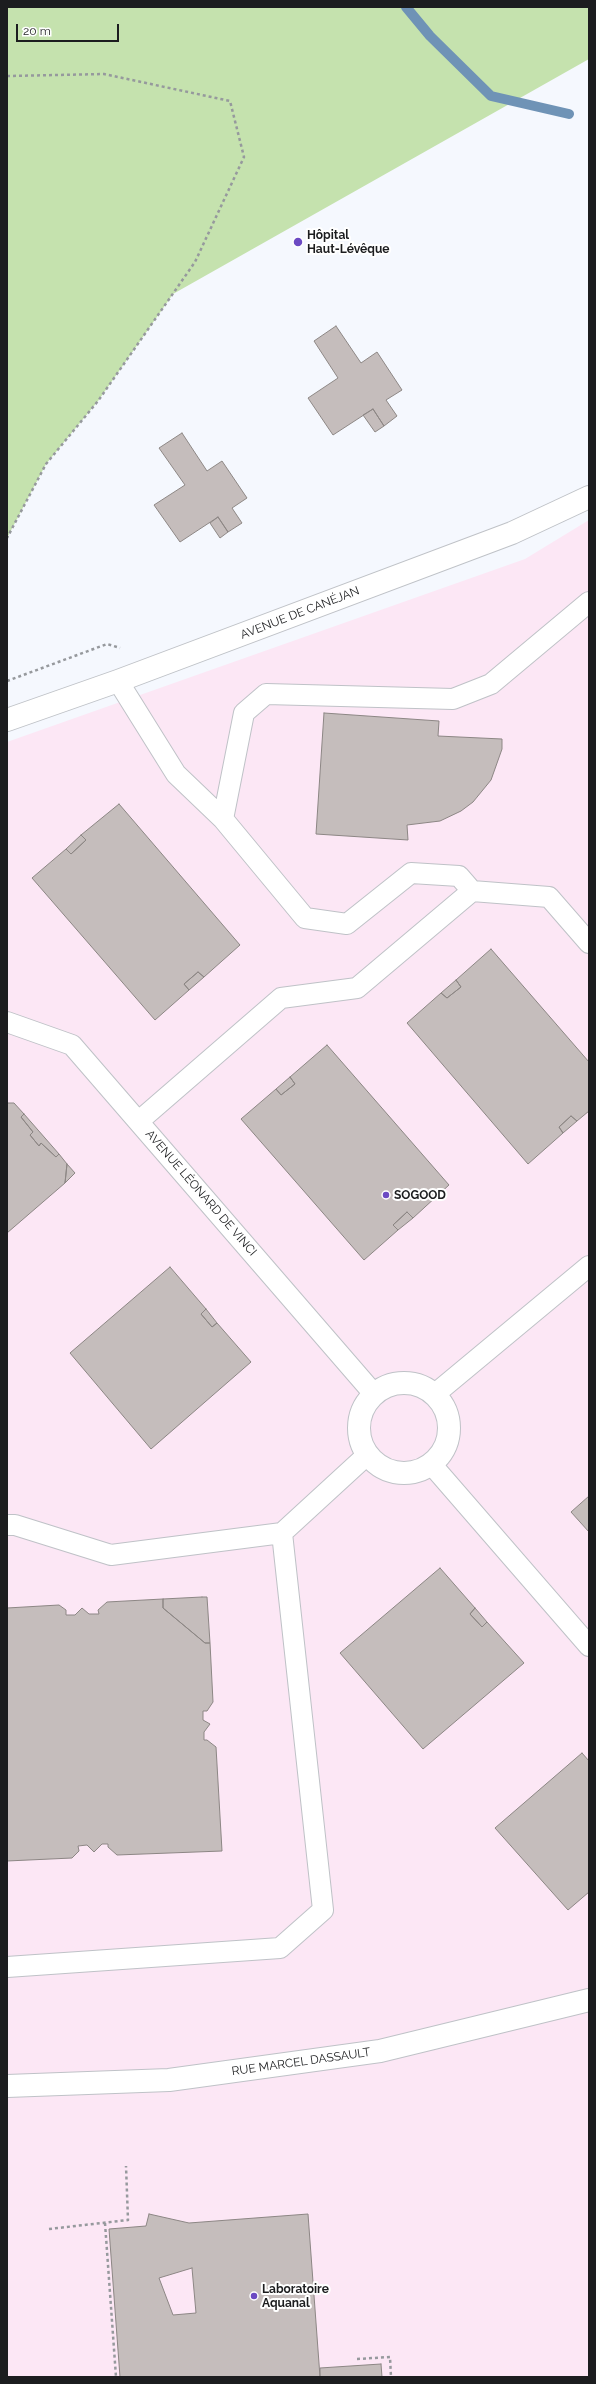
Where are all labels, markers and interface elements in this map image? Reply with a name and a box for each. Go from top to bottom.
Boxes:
scale bar [18,16,121,42]
text: 20 m [23,24,51,38]
place label: Hôpital Haut-Lévêque [307,228,390,256]
marker: Hôpital Haut-Lévêque [292,236,304,248]
street label: AVENUE DE CANÉJAN [238,584,362,642]
street label: AVENUE LÉONARD DE VINCI [142,1127,260,1259]
place label: SOGOOD [394,1188,446,1202]
marker: SOGOOD [381,1190,391,1200]
street label: RUE MARCEL DASSAULT [231,2045,371,2079]
place label: Laboratoire Aquanal [262,2282,329,2310]
marker: Laboratoire Aquanal [249,2291,259,2301]

